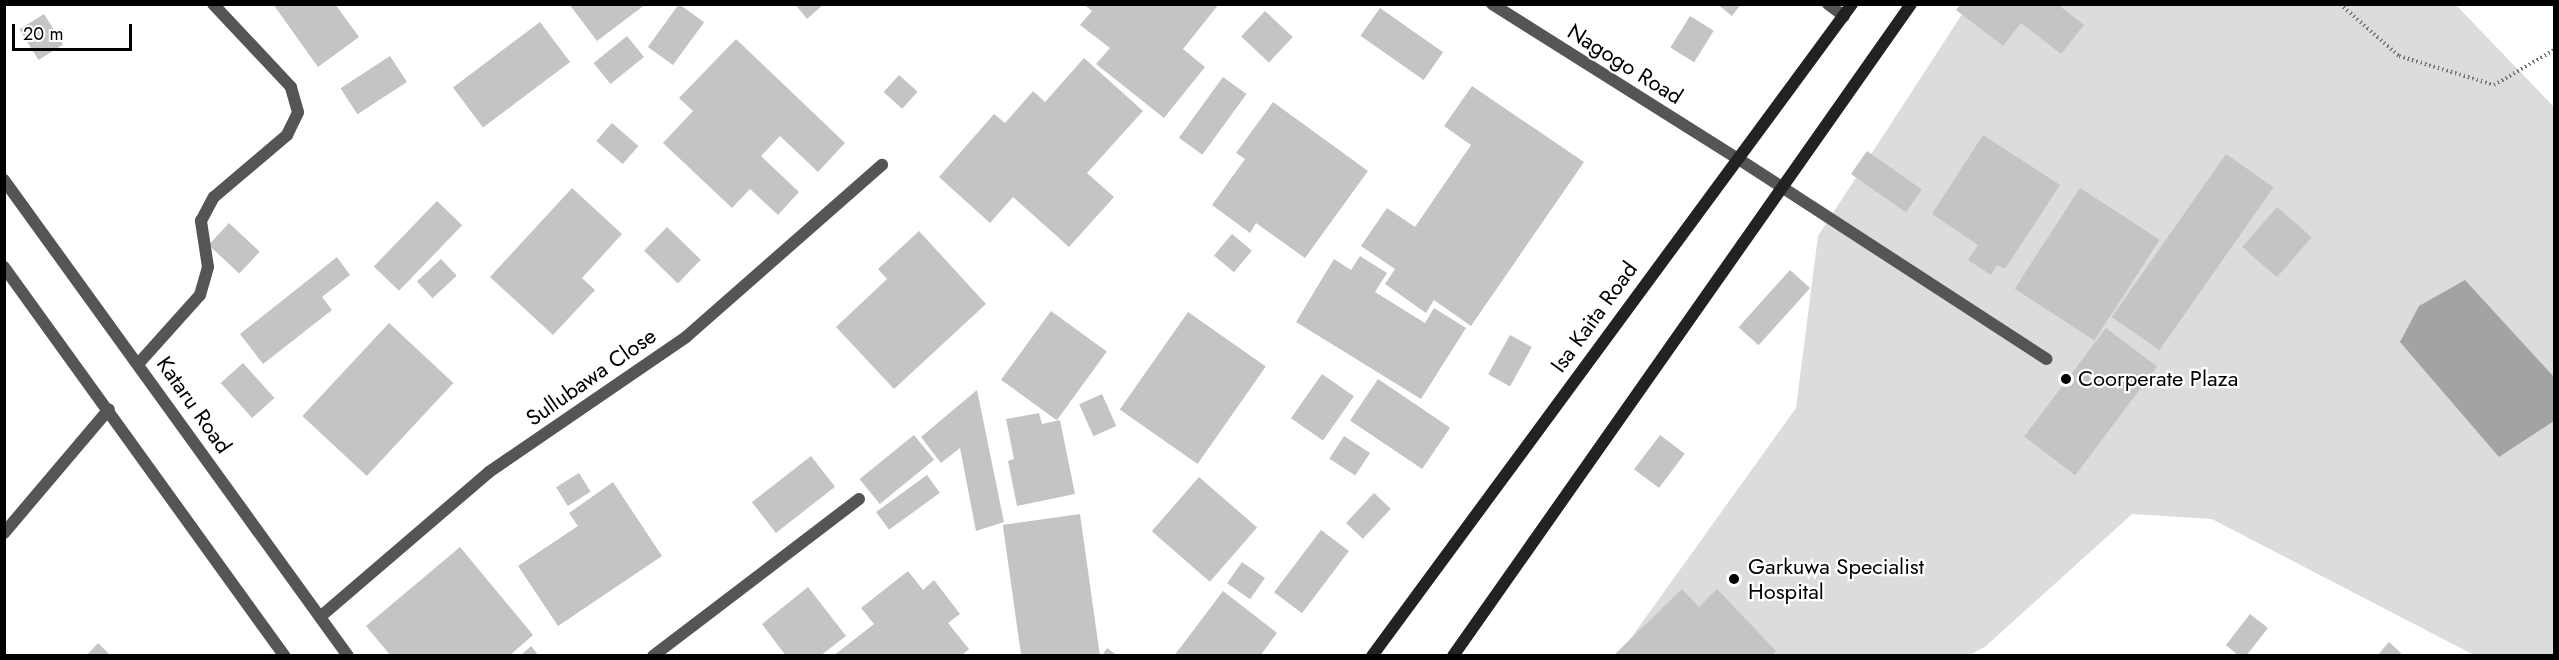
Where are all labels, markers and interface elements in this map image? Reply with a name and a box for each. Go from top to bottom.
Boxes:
scale bar [15,12,135,50]
street label: Nagogo Road [1563,18,1687,110]
text: 20 m [23,21,63,47]
street label: Isa Kaita Road [1545,257,1643,377]
street label: Sullubawa Close [521,322,661,432]
street label: Kataru Road [151,352,237,458]
place label: Coorperate Plaza [2078,366,2238,392]
marker: Coorperate Plaza [2059,372,2073,386]
place label: Garkuwa Specialist Hospital [1748,553,1924,604]
marker: Garkuwa Specialist Hospital [1725,570,1743,588]

